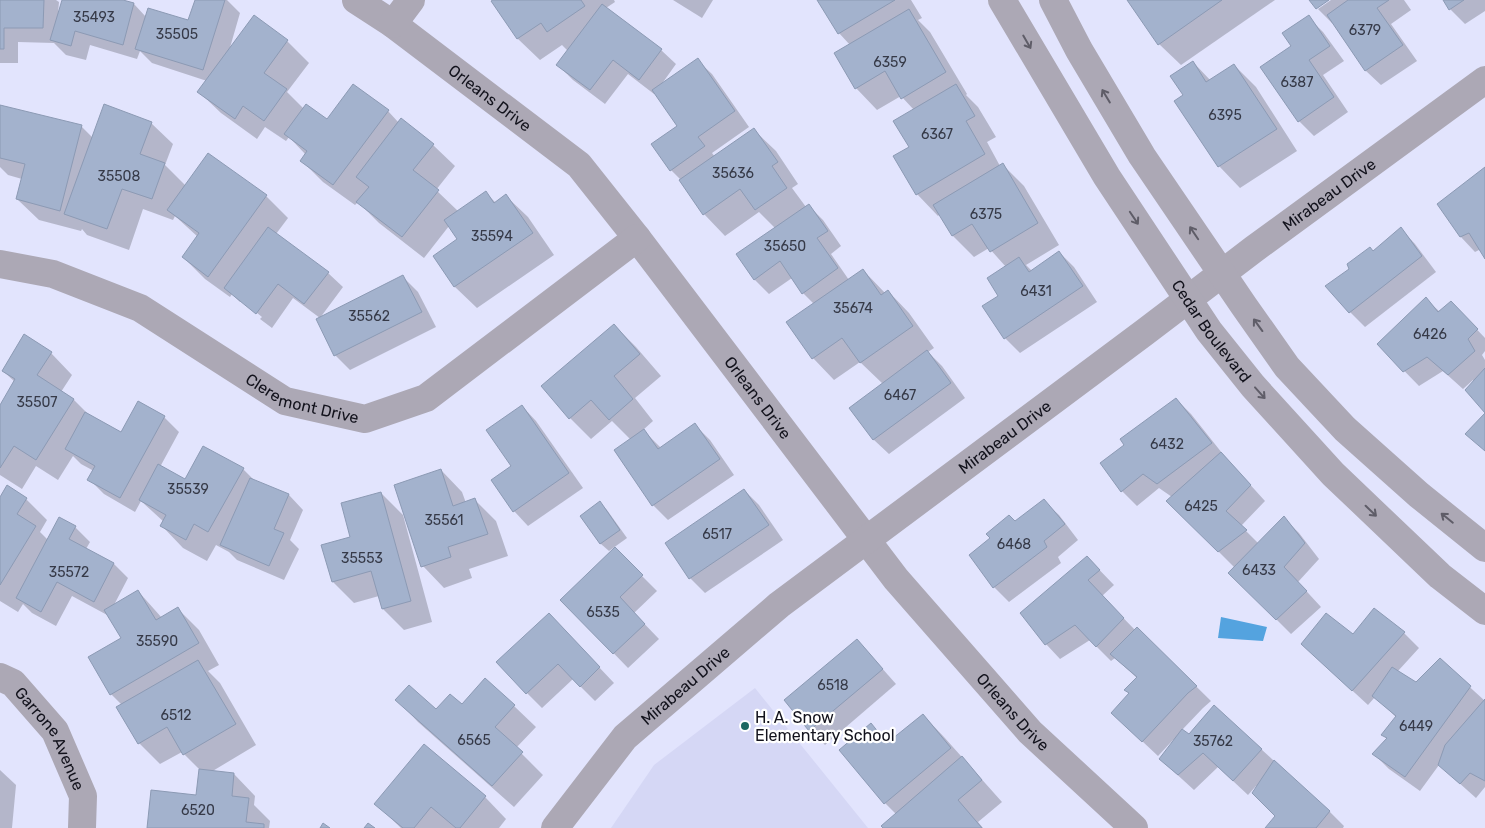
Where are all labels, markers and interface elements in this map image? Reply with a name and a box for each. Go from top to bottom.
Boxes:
house number: 35493 [73,9,115,26]
house number: 6379 [1349,22,1381,39]
house number: 35505 [156,26,198,43]
one-way arrow [1022,35,1032,49]
house number: 6359 [873,54,907,71]
street label: Orleans Drive [445,61,535,136]
house number: 6387 [1281,74,1313,91]
one-way arrow [1101,90,1111,104]
house number: 6395 [1208,107,1242,124]
house number: 6367 [921,126,953,143]
street label: Mirabeau Drive [1279,154,1380,235]
house number: 35636 [712,165,754,182]
house number: 35508 [98,168,141,185]
house number: 6375 [970,206,1002,223]
one-way arrow [1129,211,1139,225]
one-way arrow [1189,226,1199,240]
house number: 35594 [471,228,513,245]
house number: 35650 [764,238,806,255]
street label: Cedar Boulevard [1168,276,1255,386]
house number: 6431 [1020,283,1052,300]
house number: 35674 [833,300,873,317]
house number: 35562 [348,308,390,325]
one-way arrow [1253,318,1263,332]
house number: 6426 [1413,326,1447,343]
street label: Orleans Drive [720,353,795,443]
street label: Cleremont Drive [242,369,361,427]
house number: 6467 [884,387,916,404]
one-way arrow [1254,387,1266,400]
house number: 35507 [16,394,58,411]
street label: Mirabeau Drive [955,396,1055,478]
house number: 6432 [1150,436,1184,453]
house number: 35539 [167,481,209,498]
house number: 6425 [1184,498,1218,515]
one-way arrow [1365,505,1378,517]
house number: 35561 [424,512,464,529]
one-way arrow [1441,512,1454,523]
house number: 6517 [702,526,732,543]
house number: 6468 [997,536,1031,553]
house number: 35553 [341,550,383,567]
house number: 6433 [1242,562,1276,579]
house number: 35572 [49,564,89,581]
house number: 6535 [586,604,620,621]
house number: 35590 [136,633,178,650]
street label: Mirabeau Drive [637,643,734,729]
street label: Orleans Drive [973,669,1053,755]
house number: 6518 [817,677,849,694]
street label: Garrone Avenue [11,683,88,793]
house number: 6512 [161,707,191,724]
place label: H. A. Snow Elementary School [755,708,895,745]
house number: 6449 [1399,718,1433,735]
marker: H. A. Snow Elementary School [739,720,751,732]
house number: 6565 [457,732,491,749]
house number: 35762 [1193,733,1233,750]
house number: 6520 [181,802,215,819]

